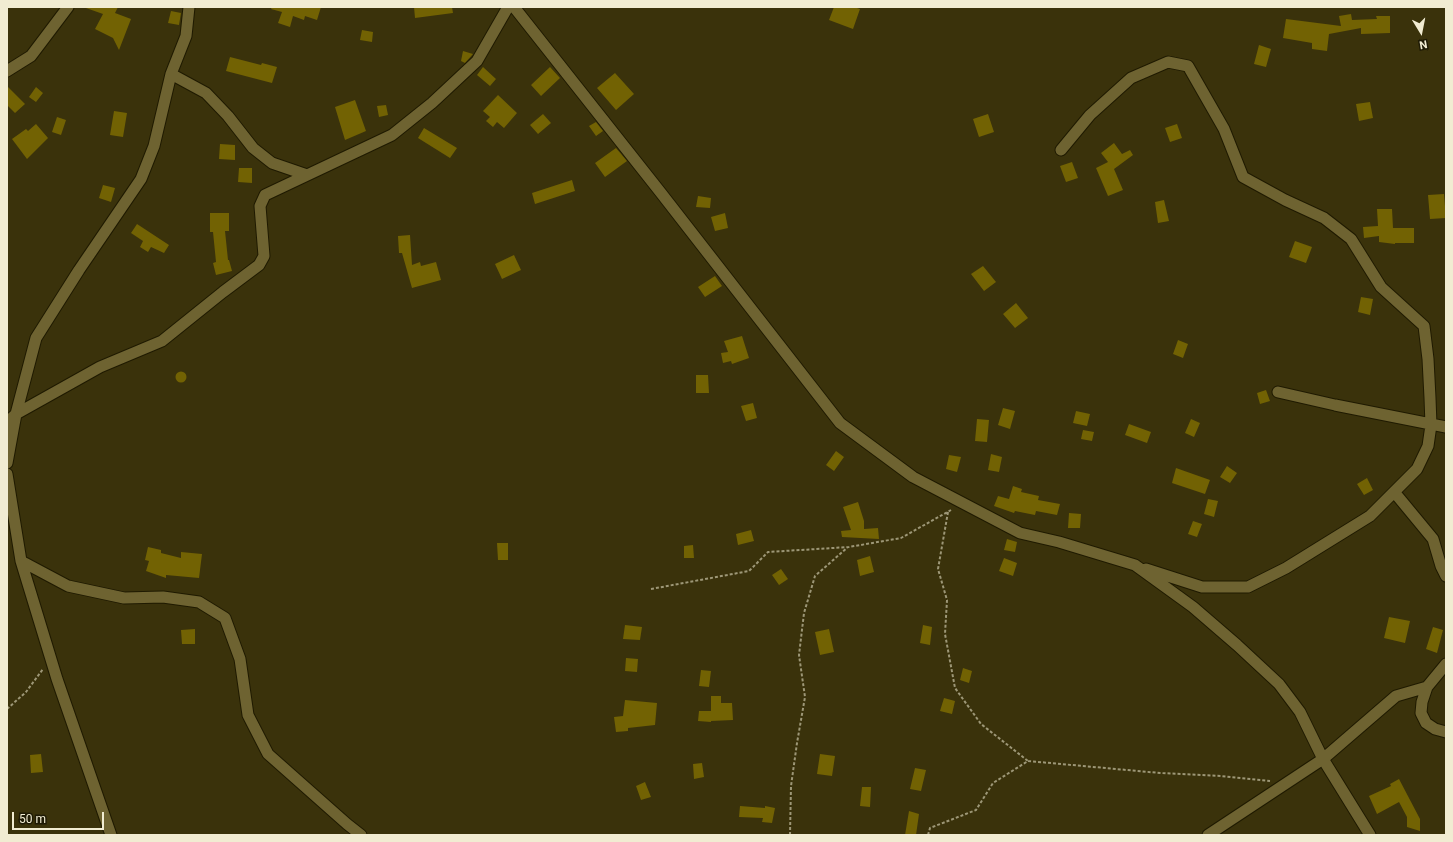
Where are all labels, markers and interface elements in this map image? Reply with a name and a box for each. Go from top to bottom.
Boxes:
north arrow [1401,12,1441,52]
text: N [1418,37,1428,51]
scale bar [14,804,106,830]
text: 50 m [19,812,46,826]

